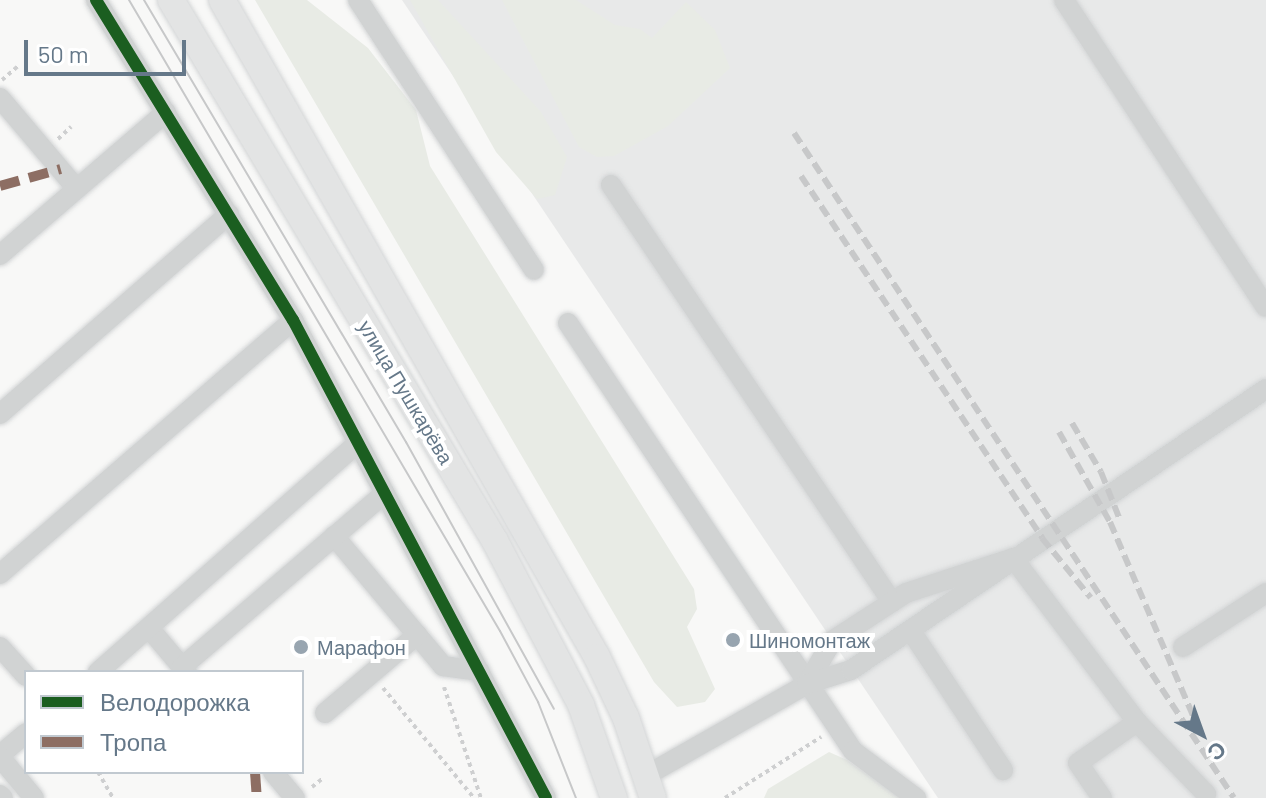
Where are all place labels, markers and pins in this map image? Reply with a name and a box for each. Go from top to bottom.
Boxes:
place label: Шиномонтаж [749,628,870,652]
marker: Шиномонтаж [724,631,742,649]
place label: Марафон [317,635,406,659]
marker: Марафон [292,638,310,656]

